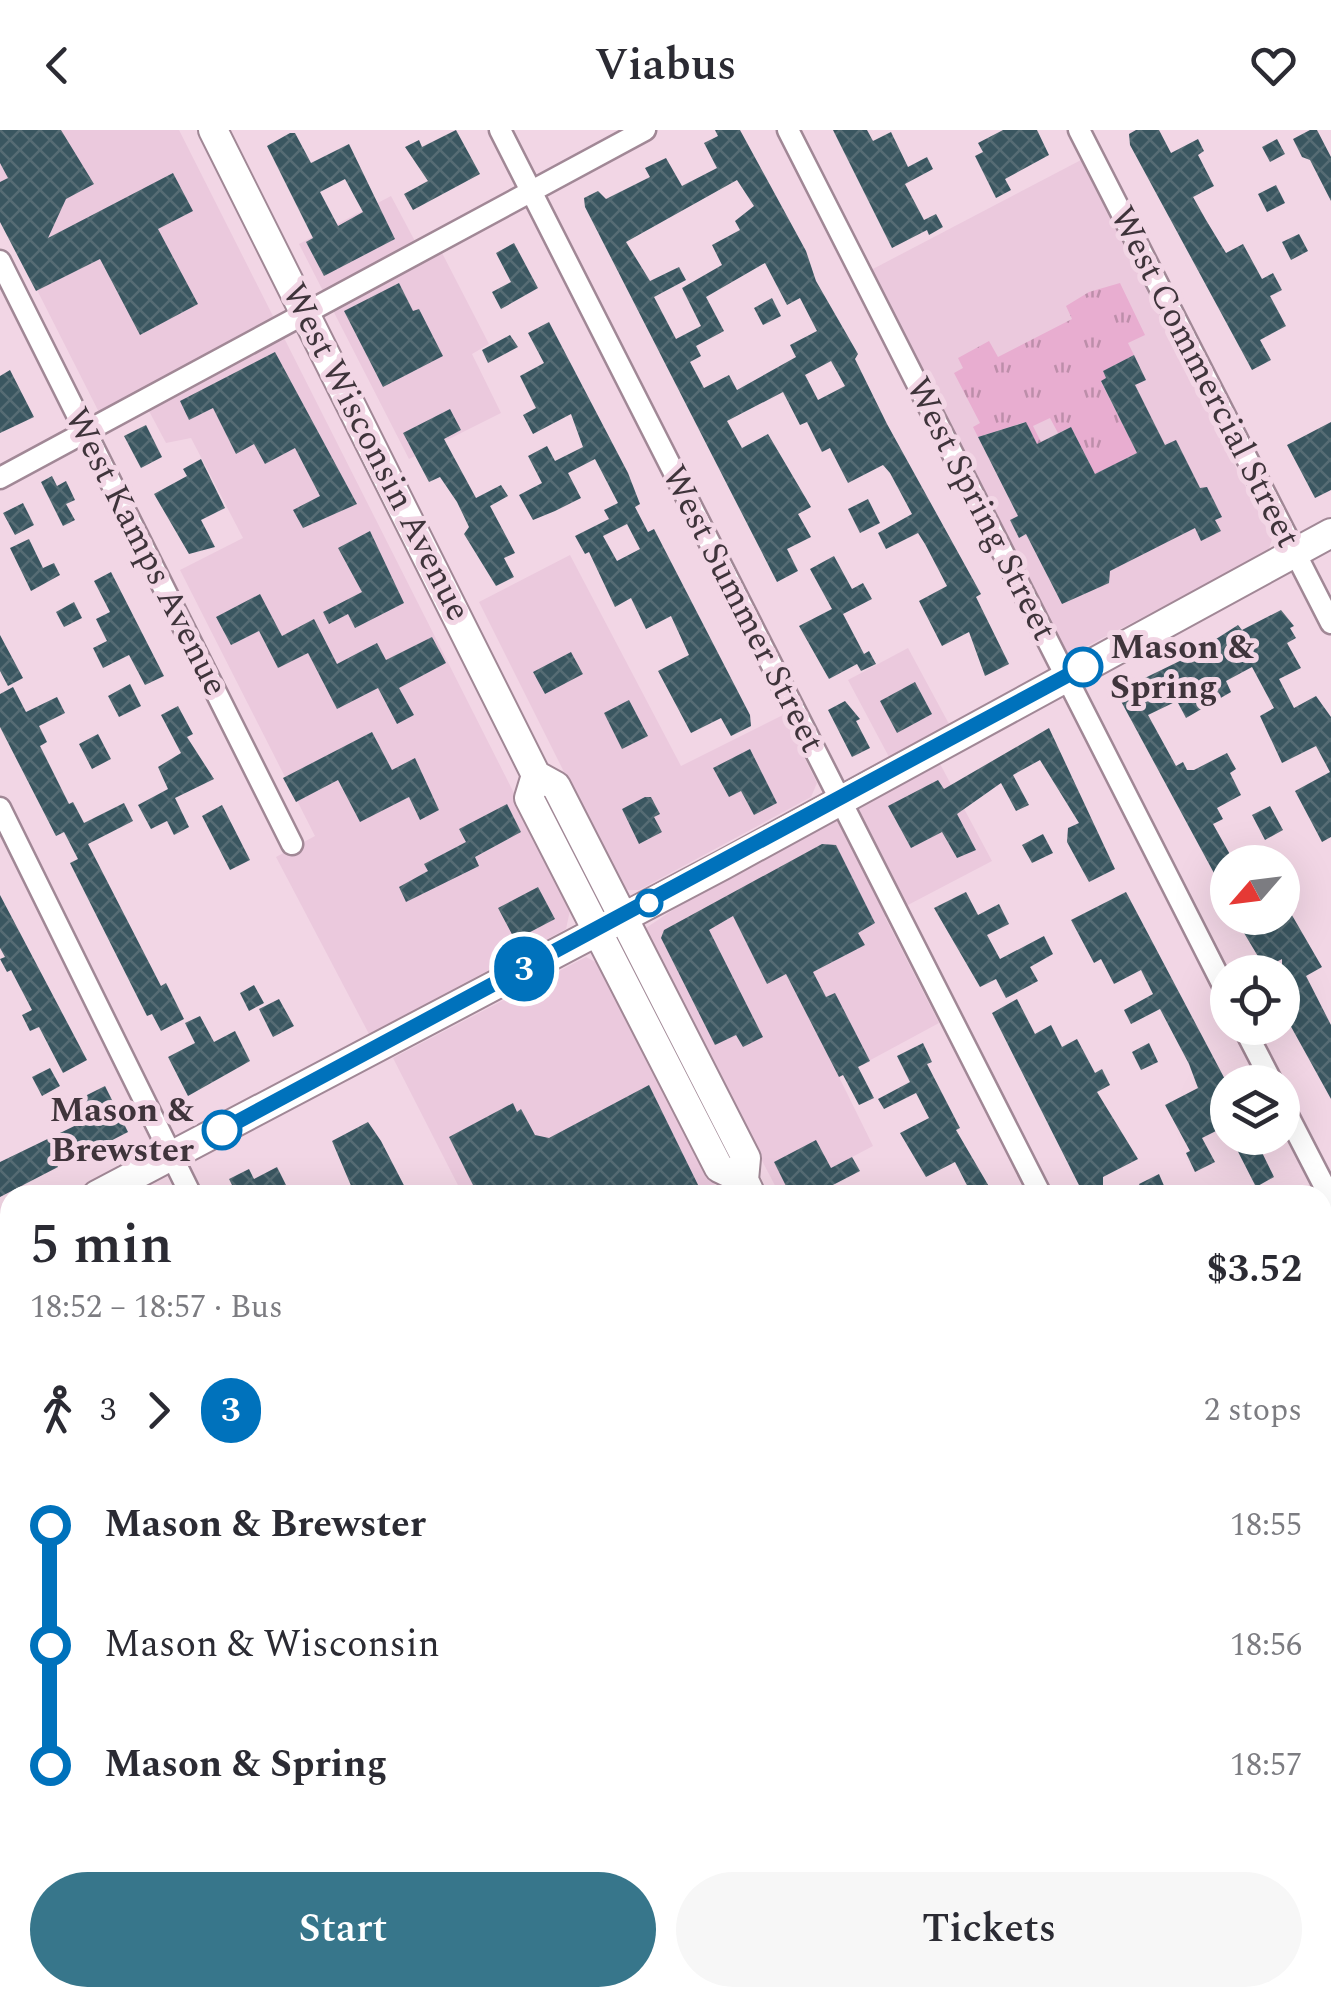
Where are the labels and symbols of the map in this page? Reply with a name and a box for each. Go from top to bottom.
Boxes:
street label: West Commercial Street [1096,197,1314,557]
street label: West Wisconsin Avenue [268,274,484,630]
street label: West Spring Street [892,368,1070,650]
street label: West Kamps Avenue [50,399,242,705]
street label: West Summer Street [648,456,838,762]
place label: Mason & Spring [1110,621,1255,714]
marker: Mason & Spring [1064,648,1102,686]
north arrow [1210,845,1300,935]
unlabelled marker [636,890,662,916]
line badge: 3 [492,936,556,1002]
place label: Mason & Brewster [50,1084,194,1177]
marker: Mason & Brewster [203,1111,241,1149]

